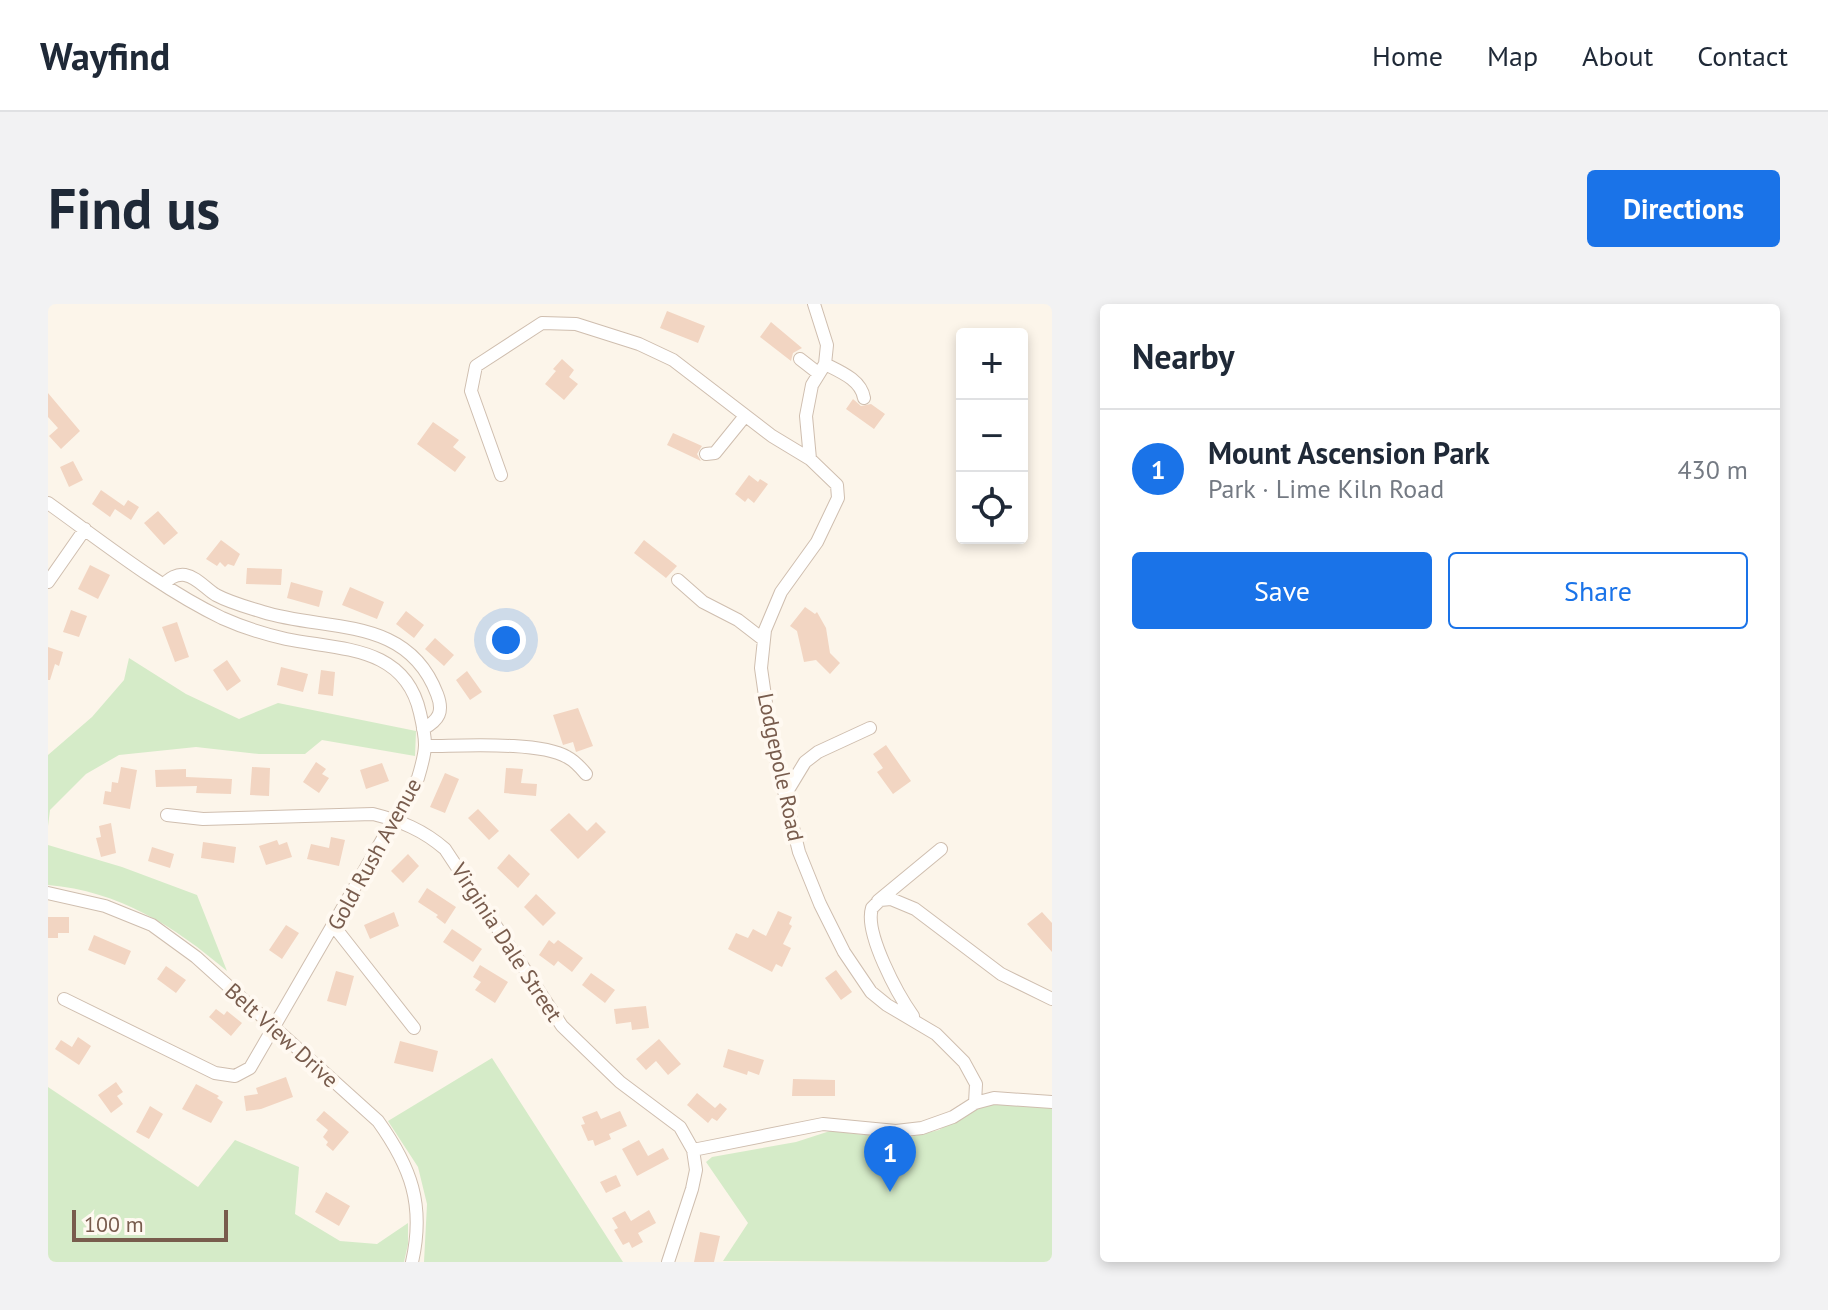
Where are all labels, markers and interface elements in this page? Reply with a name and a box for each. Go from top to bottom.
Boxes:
text: Wayfind [40,31,170,80]
text: Home [1372,37,1443,74]
text: Map [1487,37,1538,74]
text: About [1582,37,1653,74]
text: Contact [1697,37,1788,74]
button: Directions [1587,170,1780,247]
text: Find us [48,172,220,244]
map controls [956,328,1028,544]
button: + [956,328,1028,400]
text: Nearby [1132,334,1234,378]
button: − [956,400,1028,472]
text: Mount Ascension Park [1208,433,1490,472]
text: 1 [1151,453,1165,486]
text: 430 m [1677,453,1748,486]
button: locate [956,472,1028,544]
text: Park · Lime Kiln Road [1208,472,1444,505]
button: Save [1132,552,1432,629]
button: Share [1448,552,1748,629]
your location [486,620,526,660]
street label: Lodgepole Road [752,691,810,843]
street label: Gold Rush Avenue [321,773,427,935]
street label: Virginia Dale Street [445,857,569,1027]
street label: Belt View Drive [219,977,345,1093]
pin: 1 [864,1126,916,1192]
scale bar [72,1206,228,1242]
text: 100 m [84,1210,144,1238]

